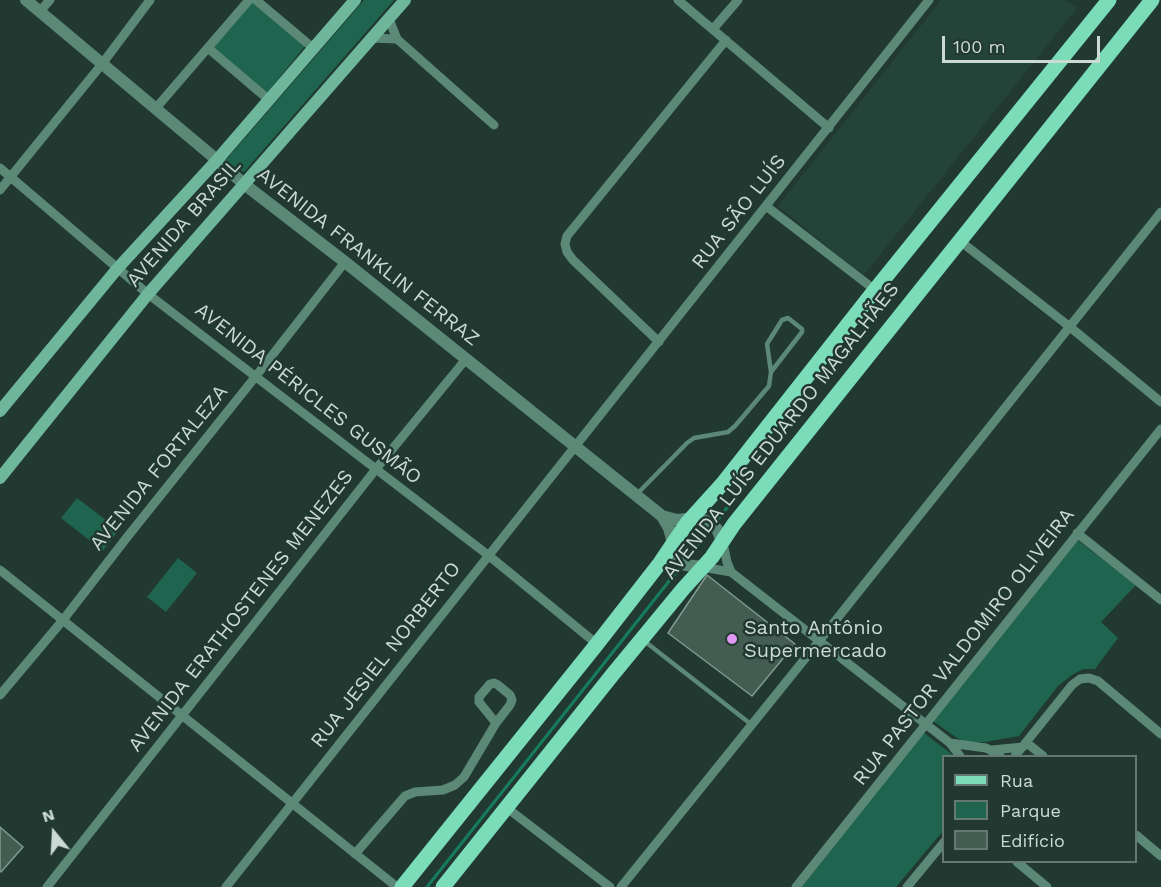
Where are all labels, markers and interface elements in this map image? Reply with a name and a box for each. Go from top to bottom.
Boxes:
scale bar [945,24,1102,62]
text: 100 m [953,36,1006,57]
street label: RUA SÃO LUÍS [687,150,791,274]
street label: AVENIDA BRASIL [122,154,246,292]
street label: AVENIDA FRANKLIN FERRAZ [252,163,484,351]
street label: AVENIDA LUÍS EDUARDO MAGALHÃES [658,278,904,584]
street label: AVENIDA PÉRICLES GUSMÃO [190,298,426,490]
street label: AVENIDA FORTALEZA [85,380,233,556]
street label: AVENIDA ERATHOSTENES MENEZES [123,465,359,757]
street label: RUA PASTOR VALDOMIRO OLIVEIRA [848,503,1080,791]
street label: RUA JESIEL NORBERTO [306,557,466,753]
place label: Santo Antônio Supermercado [744,616,887,663]
marker: Santo Antônio Supermercado [725,632,739,646]
legend [942,755,1137,863]
text: Rua [1000,770,1033,791]
text: Parque [1000,800,1061,821]
north arrow [24,803,84,863]
text: N [40,805,57,826]
text: Edifício [1000,830,1065,851]

